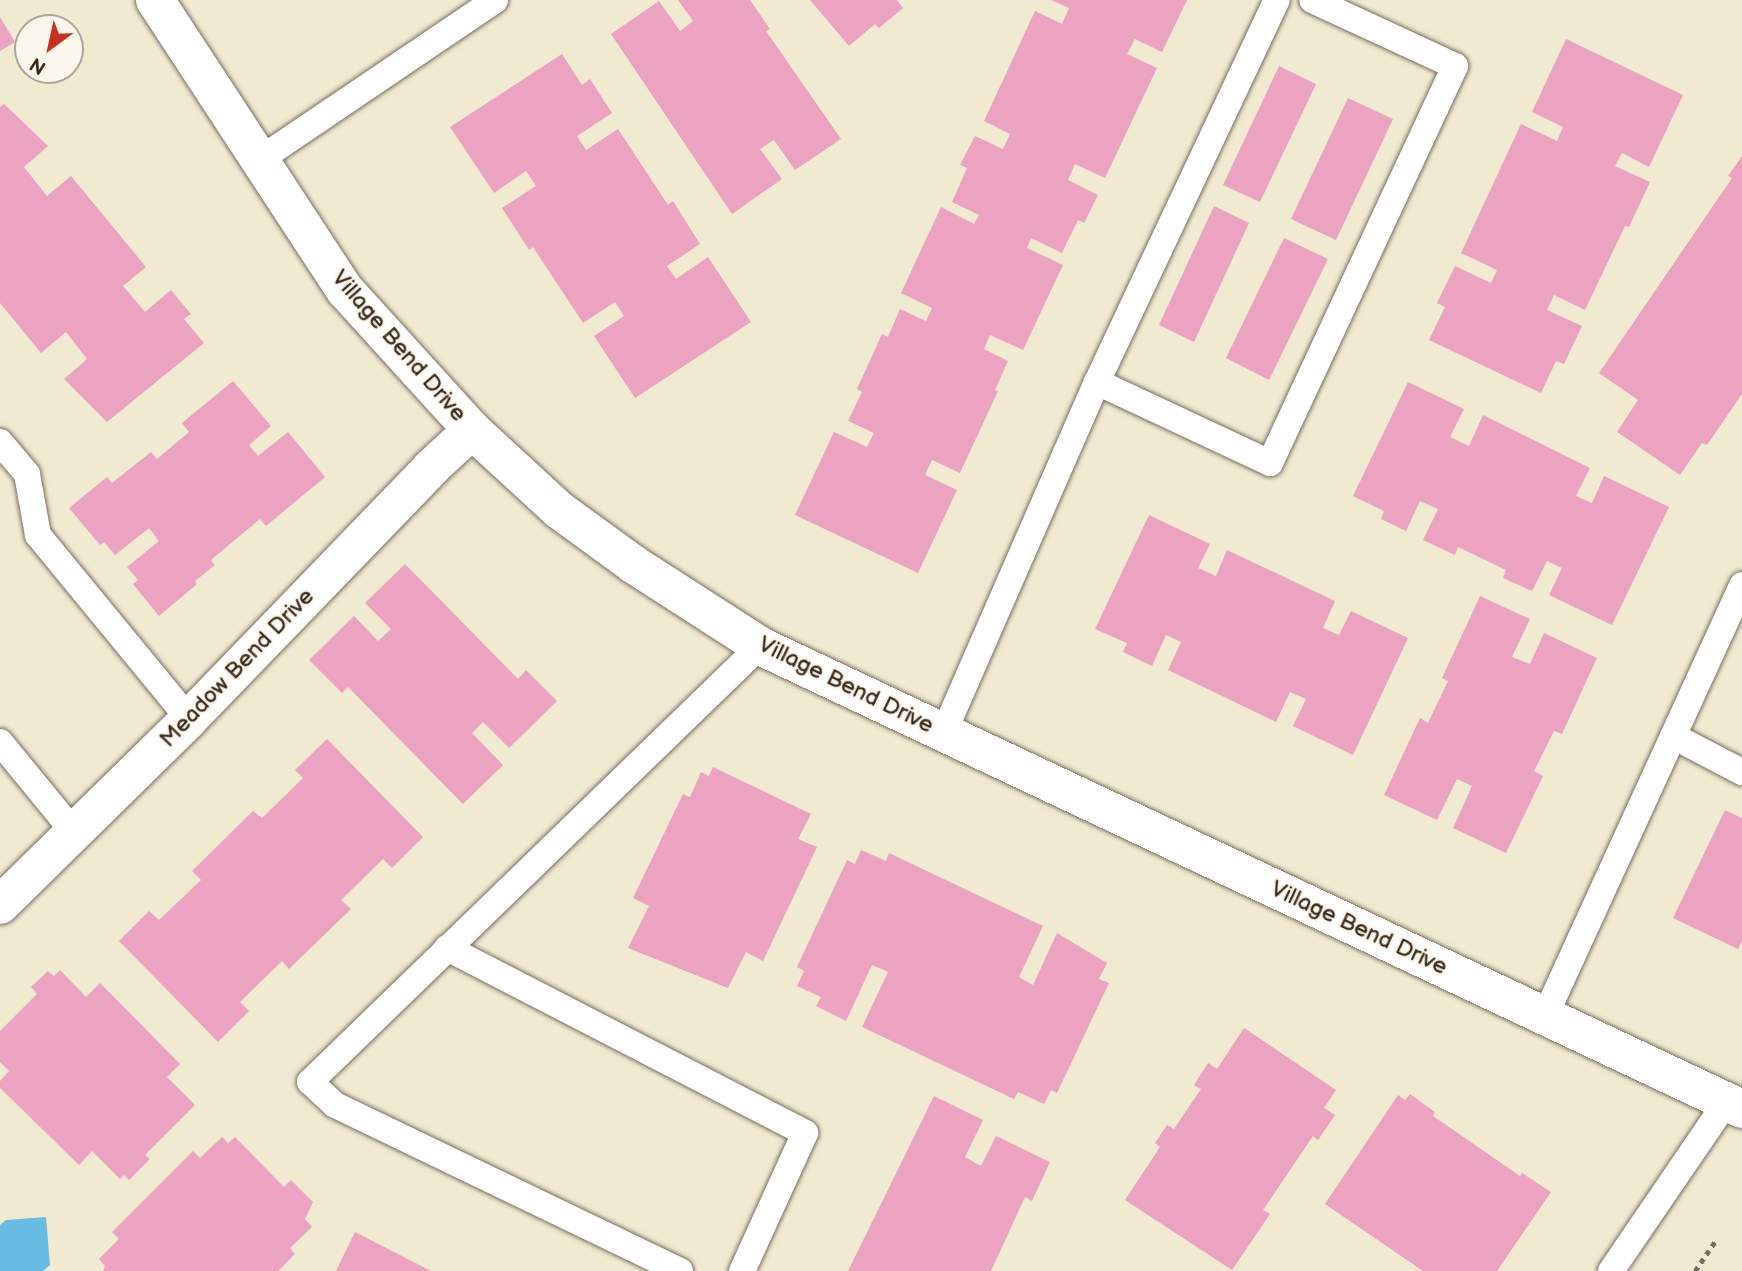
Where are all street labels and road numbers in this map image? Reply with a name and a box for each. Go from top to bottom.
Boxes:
street label: Village Bend Drive [326,265,472,427]
street label: Meadow Bend Drive [154,583,320,753]
street label: Village Bend Drive [754,631,938,739]
street label: Village Bend Drive [1266,875,1452,981]

